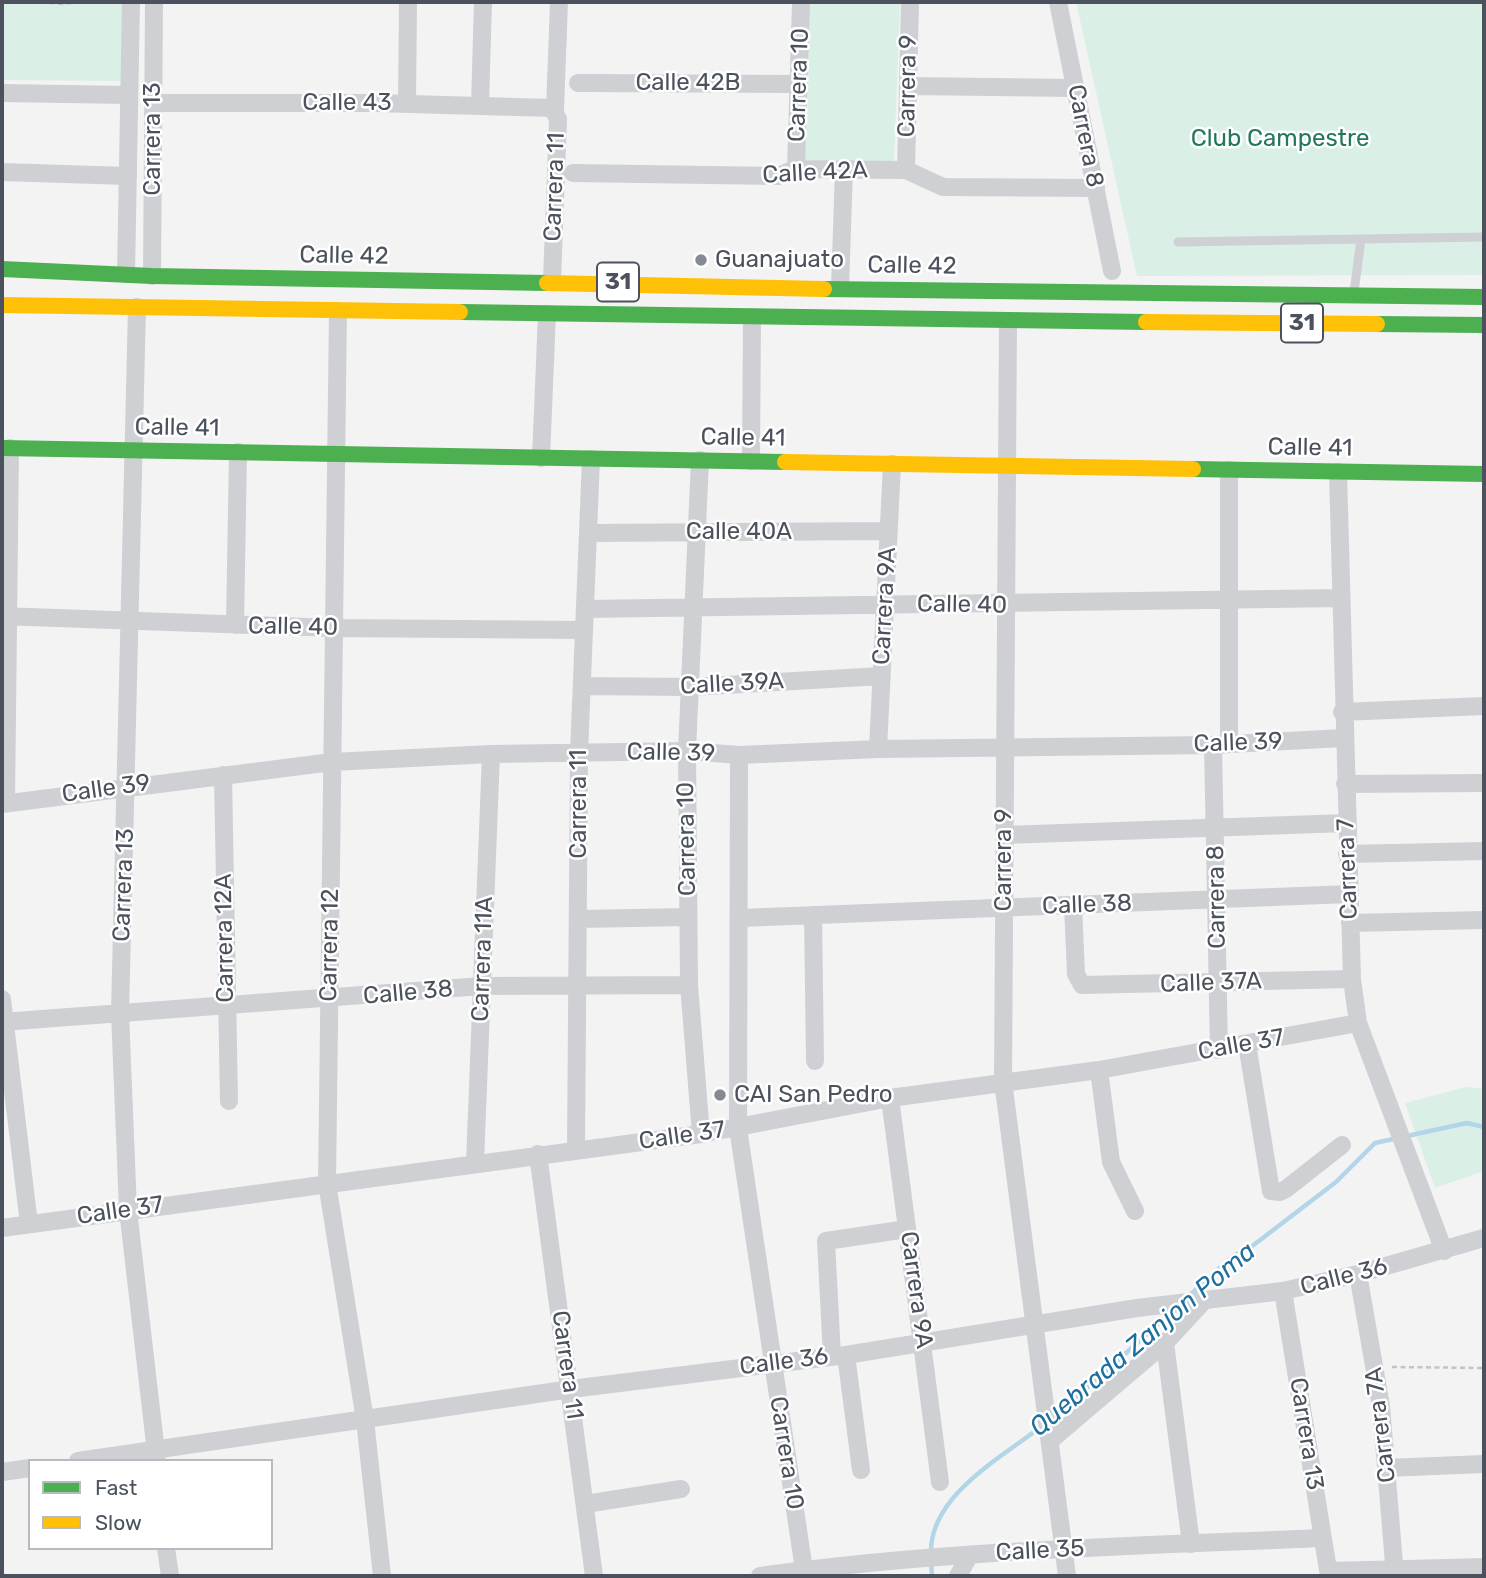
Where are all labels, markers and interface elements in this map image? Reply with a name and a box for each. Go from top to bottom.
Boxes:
street label: Carrera 10 [783,27,815,143]
street label: Carrera 9 [893,34,923,138]
street label: Calle 42B [635,69,741,97]
street label: Carrera 13 [139,82,167,196]
street label: Carrera 8 [1061,82,1109,190]
street label: Calle 43 [302,89,392,117]
park label: Club Campestre [1191,125,1369,153]
street label: Carrera 11 [539,132,571,242]
street label: Calle 42A [762,156,868,190]
street label: Calle 42 [299,241,389,271]
place label: Guanajuato [715,246,844,274]
street label: Calle 42 [867,251,957,281]
marker: Guanajuato [693,252,709,268]
road number: 31 [597,262,639,302]
road number: 31 [1281,304,1323,342]
street label: Calle 41 [134,413,220,443]
street label: Calle 41 [700,423,786,453]
street label: Calle 41 [1267,433,1353,463]
street label: Calle 40A [686,518,792,546]
street label: Carrera 9A [868,546,902,666]
street label: Calle 40 [917,590,1007,620]
street label: Calle 40 [248,612,338,642]
street label: Calle 39A [679,667,785,701]
street label: Calle 39 [1193,727,1283,759]
street label: Calle 39 [626,738,716,768]
street label: Carrera 11 [565,749,593,859]
street label: Calle 39 [60,769,152,809]
street label: Carrera 10 [672,782,702,896]
street label: Carrera 9 [990,809,1018,911]
street label: Carrera 7 [1332,818,1364,920]
street label: Carrera 13 [108,828,140,942]
street label: Carrera 8 [1202,845,1232,949]
street label: Carrera 12A [209,873,241,1003]
street label: Carrera 12 [315,888,345,1002]
street label: Calle 38 [1042,889,1132,921]
street label: Carrera 11A [466,896,500,1022]
street label: Calle 37A [1160,967,1262,999]
street label: Calle 38 [362,975,454,1011]
street label: Calle 37 [1196,1023,1286,1067]
place label: CAI San Pedro [734,1081,893,1109]
marker: CAI San Pedro [712,1087,728,1103]
street label: Calle 37 [637,1116,727,1156]
street label: Calle 37 [75,1191,165,1231]
street label: Carrera 9A [894,1229,938,1351]
water label: Quebrada Zanjon Poma [1024,1236,1262,1444]
street label: Calle 36 [1297,1252,1391,1302]
street label: Carrera 11 [545,1309,589,1421]
street label: Calle 36 [738,1342,830,1382]
street label: Carrera 7A [1360,1366,1402,1484]
street label: Carrera 13 [1283,1376,1329,1492]
street label: Carrera 10 [763,1394,809,1512]
legend [28,1459,273,1550]
text: Fast [95,1475,137,1500]
text: Slow [95,1510,142,1535]
street label: Calle 35 [995,1534,1085,1568]

